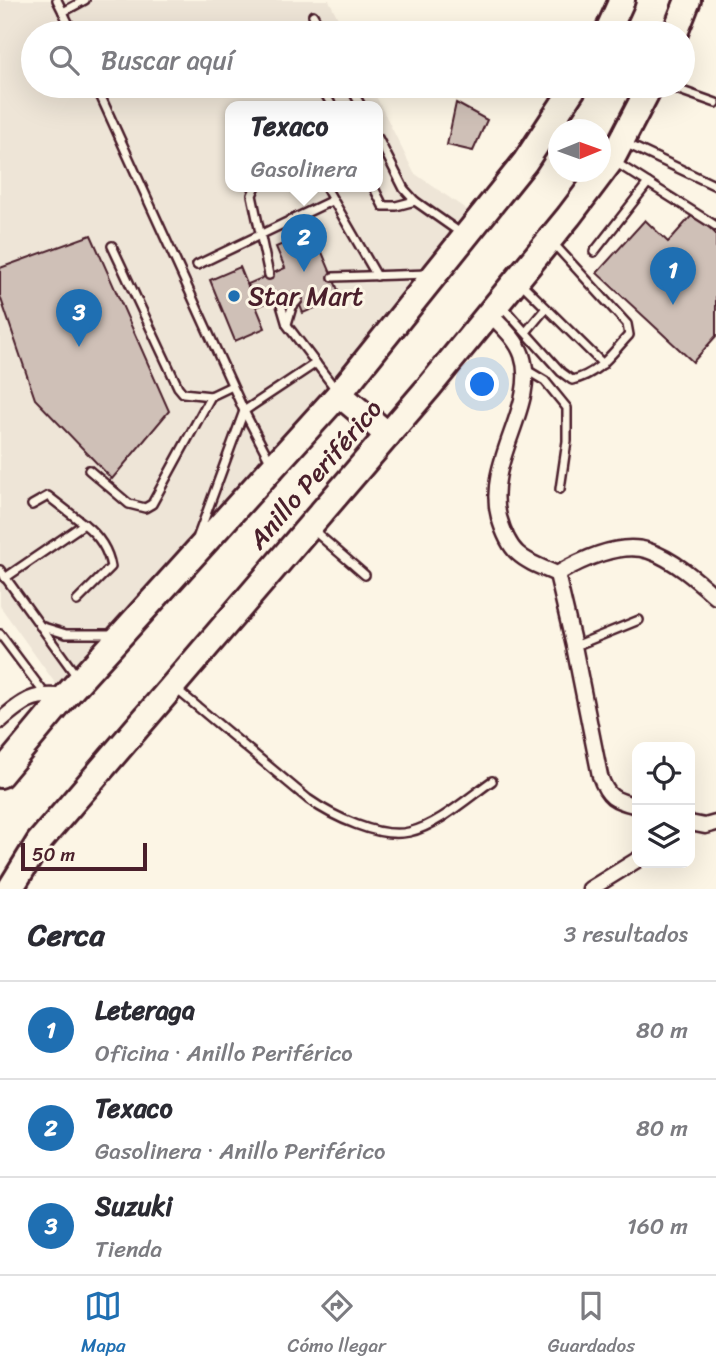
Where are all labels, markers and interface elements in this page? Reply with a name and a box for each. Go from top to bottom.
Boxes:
search box [21,21,695,98]
text: Buscar aquí [101,37,234,83]
icon: search [45,41,83,79]
popup [225,101,383,192]
text: Texaco [251,103,329,149]
north arrow [548,119,611,182]
text: Gasolinera [251,149,357,190]
pin: 2 [281,214,327,272]
pin: 1 [650,247,696,305]
place label: Star Mart [248,273,363,319]
marker: Star Mart [226,288,242,304]
pin: 3 [56,289,102,347]
your location [465,367,499,401]
street label: Anillo Periférico [235,388,394,561]
map controls [632,742,695,868]
button: locate [632,742,695,805]
button: layers [632,805,695,868]
text: 50 m [32,838,75,871]
scale bar [21,840,147,872]
text: Cerca [28,908,104,962]
text: 3 resultados [564,914,688,955]
text: Leteraga [95,987,195,1033]
text: 1 [46,1010,56,1051]
text: 80 m [636,1010,688,1051]
text: Oficina · Anillo Periférico [95,1033,353,1074]
text: Texaco [95,1085,173,1131]
text: 2 [44,1108,58,1149]
text: 80 m [636,1108,688,1149]
text: Gasolinera · Anillo Periférico [95,1131,385,1172]
text: Suzuki [95,1183,173,1229]
text: 3 [45,1206,57,1247]
text: 160 m [627,1206,688,1247]
text: Tienda [95,1229,162,1270]
tab: Mapa [81,1287,126,1362]
tab: Cómo llegar [288,1287,386,1362]
tab: Guardados [548,1287,635,1362]

